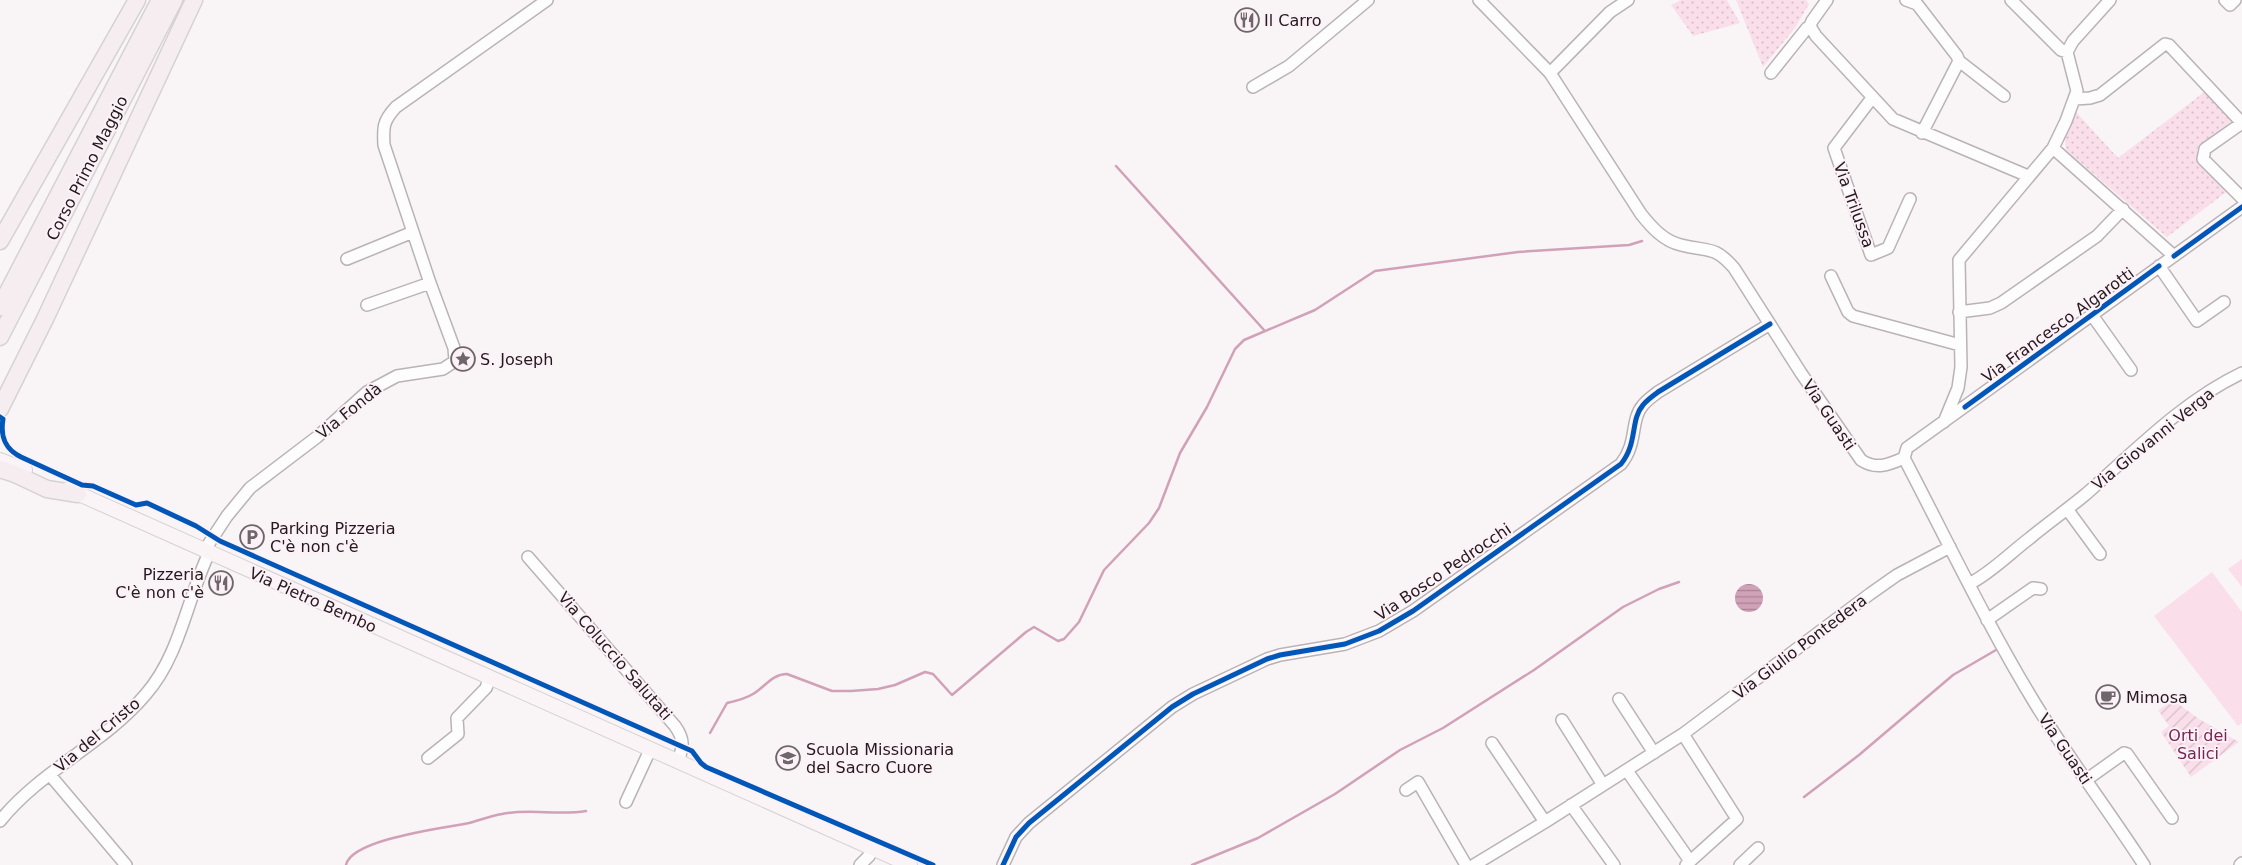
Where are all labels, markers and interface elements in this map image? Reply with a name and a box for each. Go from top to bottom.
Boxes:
restaurant icon: Il Carro [1234,7,1260,33]
place label: Il Carro [1264,11,1322,30]
street label: Corso Primo Maggio [42,93,132,243]
street label: Via Trilussa [1830,160,1878,250]
street label: Via Francesco Algarotti [1978,263,2138,387]
place icon: S. Joseph [450,346,476,372]
place label: S. Joseph [480,350,553,369]
street label: Via Guasti [1798,376,1860,454]
street label: Via Fondà [313,379,385,443]
street label: Via Giovanni Verga [2088,384,2218,494]
place label: Parking Pizzeria C'è non c'è [270,519,396,556]
street label: Via Bosco Pedrocchi [1371,519,1515,625]
parking icon: Parking Pizzeria C'è non c'è [239,524,265,550]
street label: Via Pietro Bembo [246,563,380,637]
place label: Pizzeria C'è non c'è [115,565,204,602]
restaurant icon: Pizzeria C'è non c'è [208,570,234,596]
street label: Via Coluccio Salutati [554,588,676,724]
street label: Via Giulio Pontedera [1730,591,1870,703]
cafe icon: Mimosa [2095,684,2121,710]
place label: Mimosa [2126,688,2188,707]
street label: Via del Cristo [50,694,144,776]
street label: Via Guasti [2034,710,2096,788]
park label: Orti dei Salici [2168,726,2228,763]
place label: Scuola Missionaria del Sacro Cuore [806,740,954,777]
school or university icon: Scuola Missionaria del Sacro Cuore [775,745,801,771]

